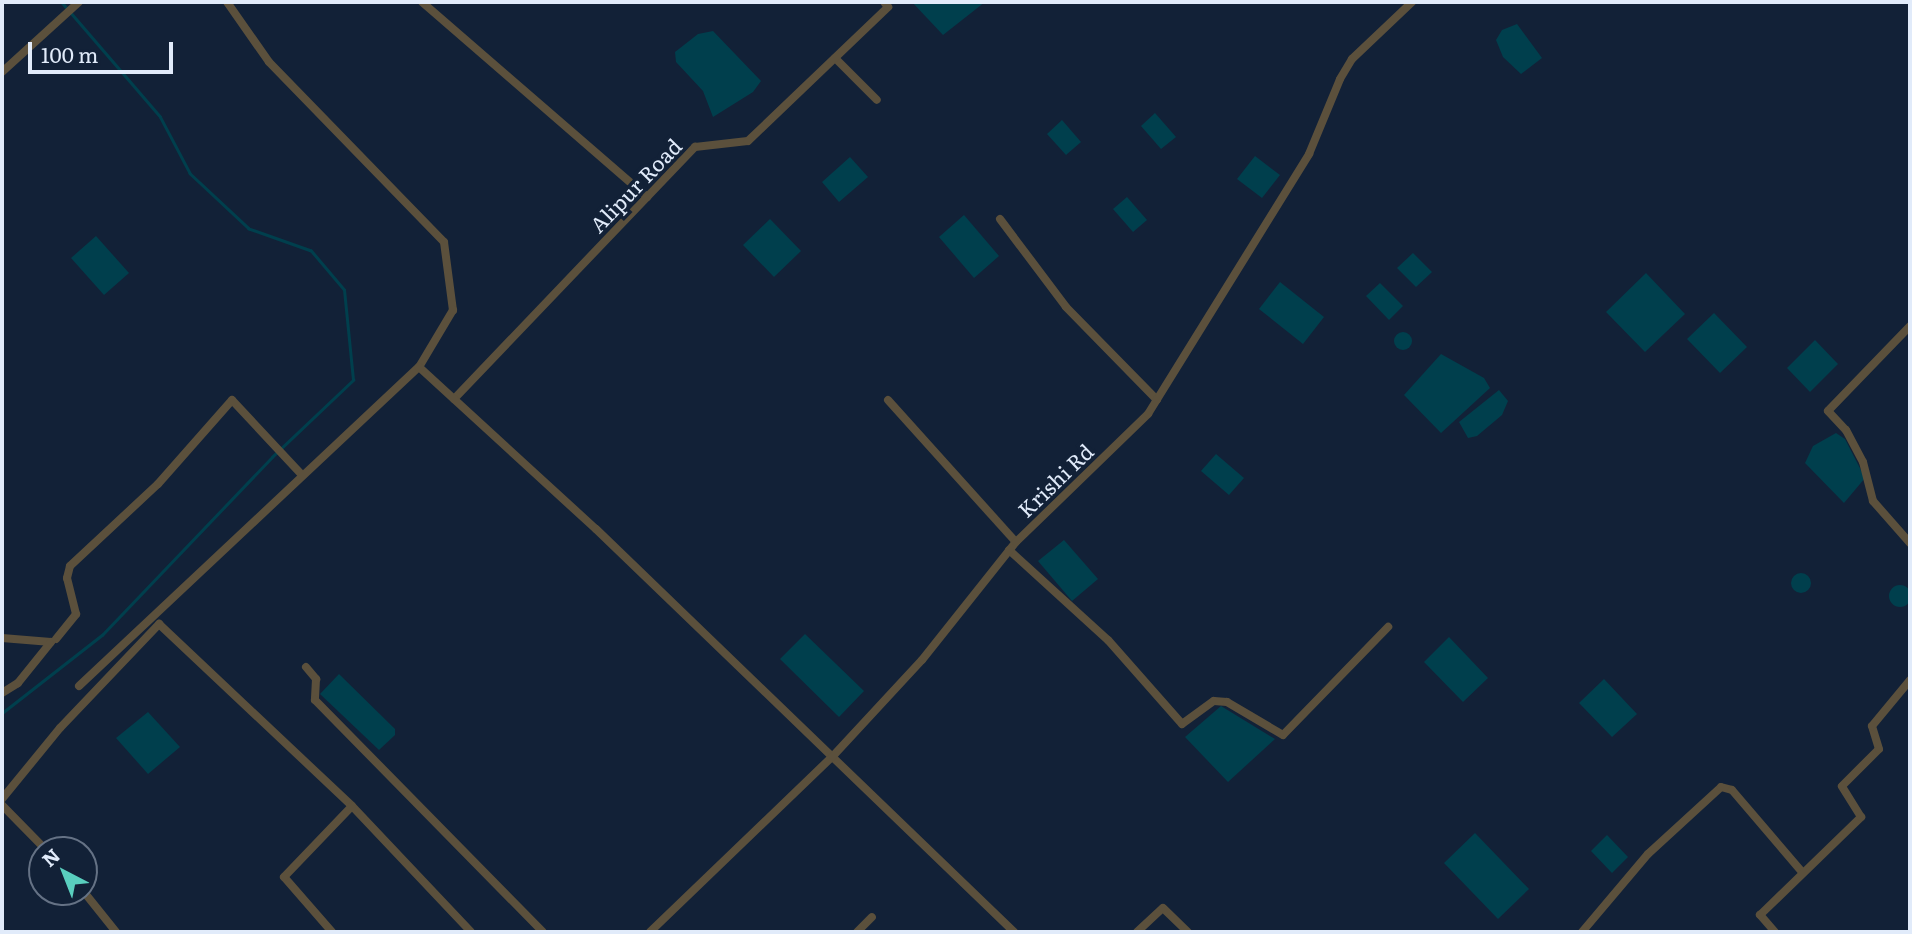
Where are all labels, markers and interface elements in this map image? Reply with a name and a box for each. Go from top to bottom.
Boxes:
scale bar [32,28,177,72]
text: 100 m [41,38,98,69]
street label: Alipur Road [584,133,686,237]
street label: Krishi Rd [1012,438,1098,522]
north arrow [28,836,98,906]
text: N [35,841,66,873]

